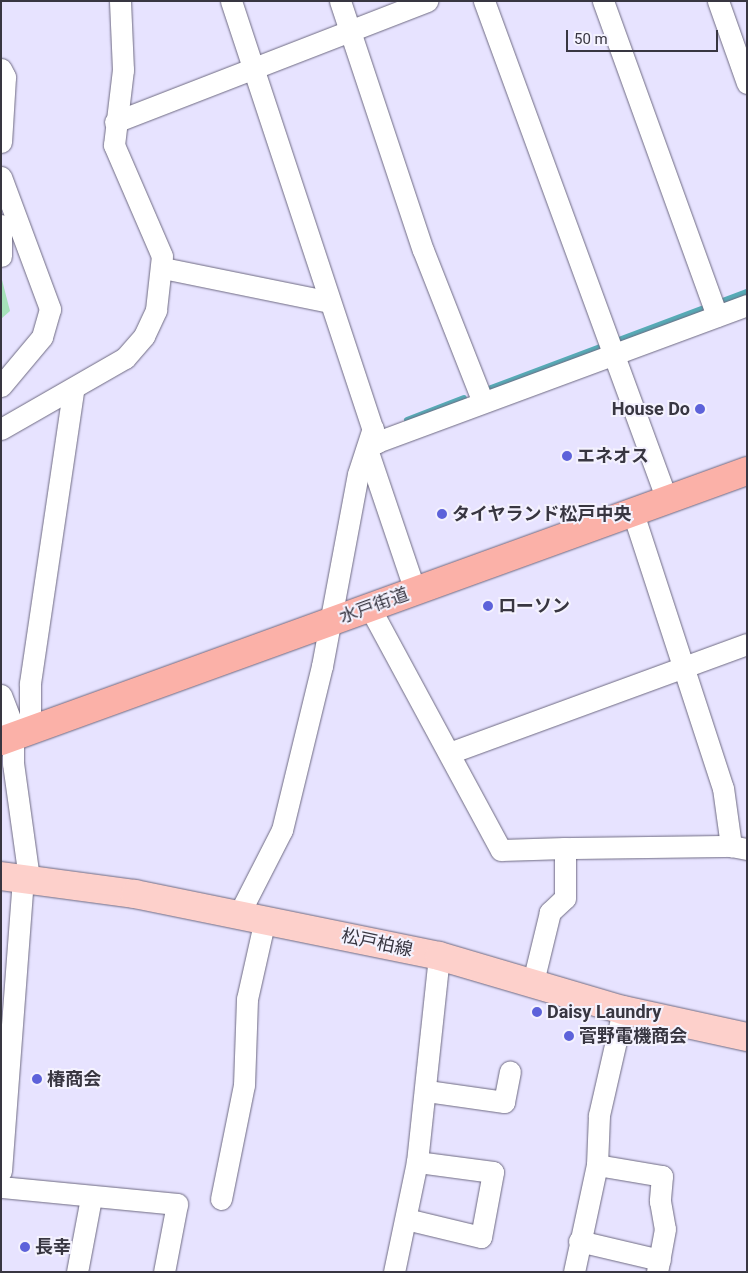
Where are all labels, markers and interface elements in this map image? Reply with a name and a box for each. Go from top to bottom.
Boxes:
scale bar [568,20,720,52]
text: 50 m [574,30,608,48]
place label: House Do [612,398,690,420]
marker: House Do [694,403,706,415]
place label: エネオス [577,445,649,467]
marker: エネオス [561,450,573,462]
place label: タイヤランド松戸中央 [452,503,632,525]
marker: タイヤランド松戸中央 [436,508,448,520]
street label: 水戸街道 [336,584,412,628]
place label: ローソン [498,595,570,617]
marker: ローソン [482,600,494,612]
street label: 松戸柏線 [340,925,414,961]
place label: Daisy Laundry [547,1001,661,1023]
marker: Daisy Laundry [531,1006,543,1018]
place label: 菅野電機商会 [579,1025,687,1047]
marker: 菅野電機商会 [563,1030,575,1042]
place label: 椿商会 [47,1068,101,1090]
marker: 椿商会 [31,1073,43,1085]
place label: 長幸 [35,1236,71,1258]
marker: 長幸 [19,1241,31,1253]

